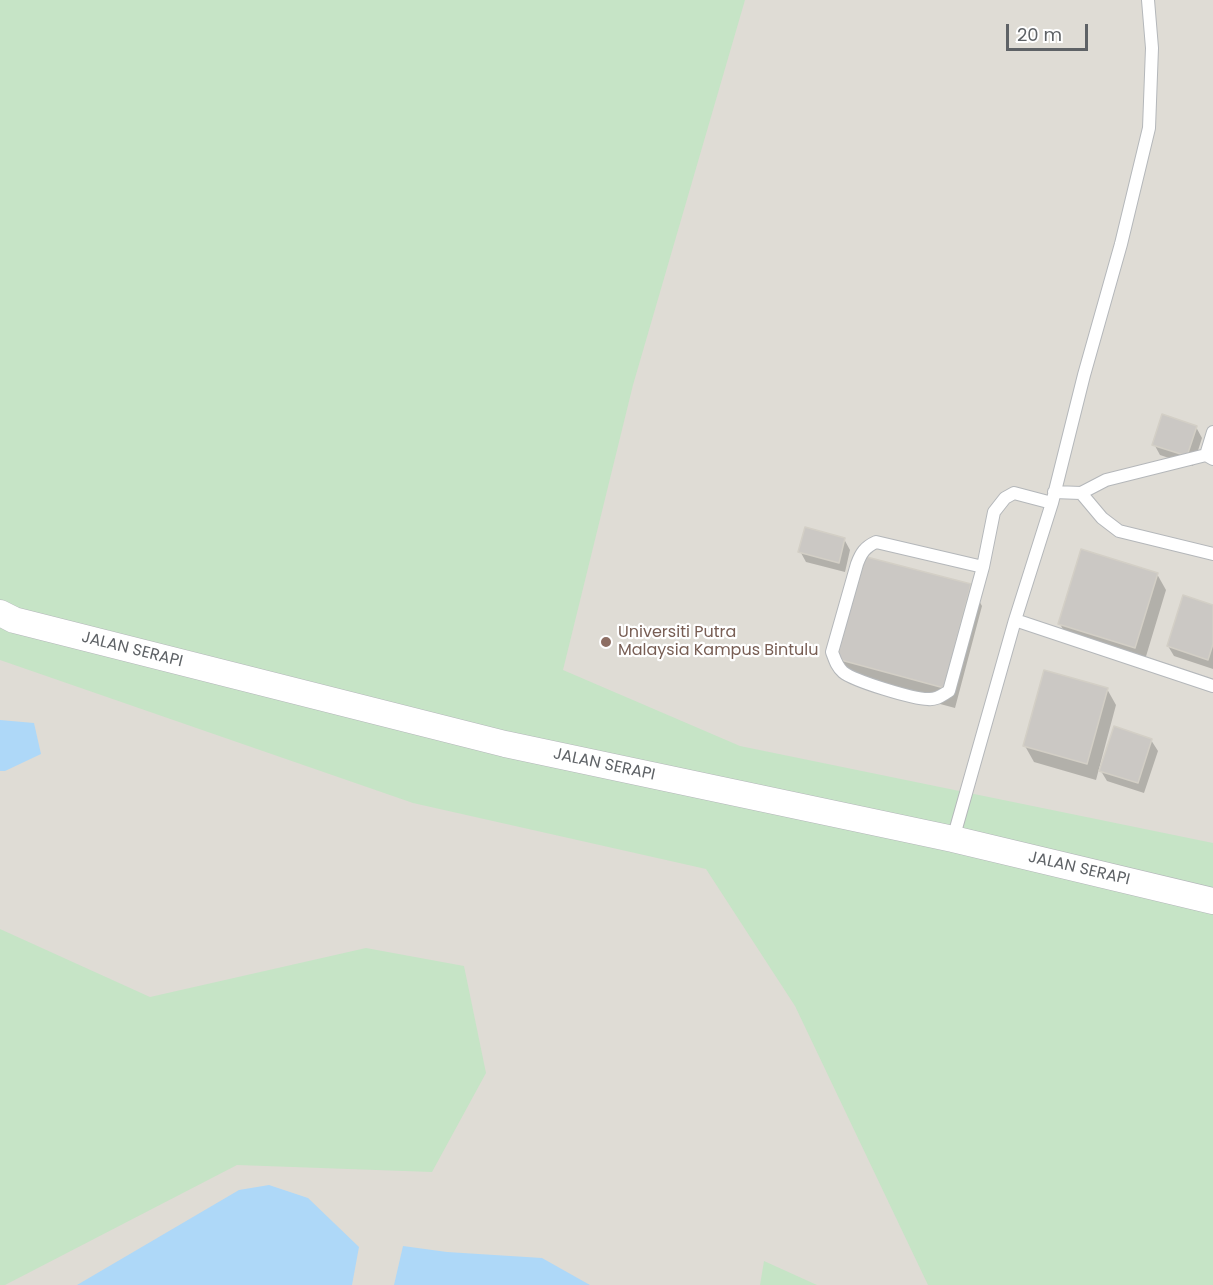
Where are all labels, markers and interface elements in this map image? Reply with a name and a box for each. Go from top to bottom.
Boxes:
scale bar [1009,12,1092,50]
text: 20 m [1017,22,1062,47]
place label: Universiti Putra Malaysia Kampus Bintulu [618,623,819,661]
street label: JALAN SERAPI [79,628,185,672]
marker: Universiti Putra Malaysia Kampus Bintulu [599,635,613,649]
street label: JALAN SERAPI [551,745,657,785]
street label: JALAN SERAPI [1026,848,1132,890]

